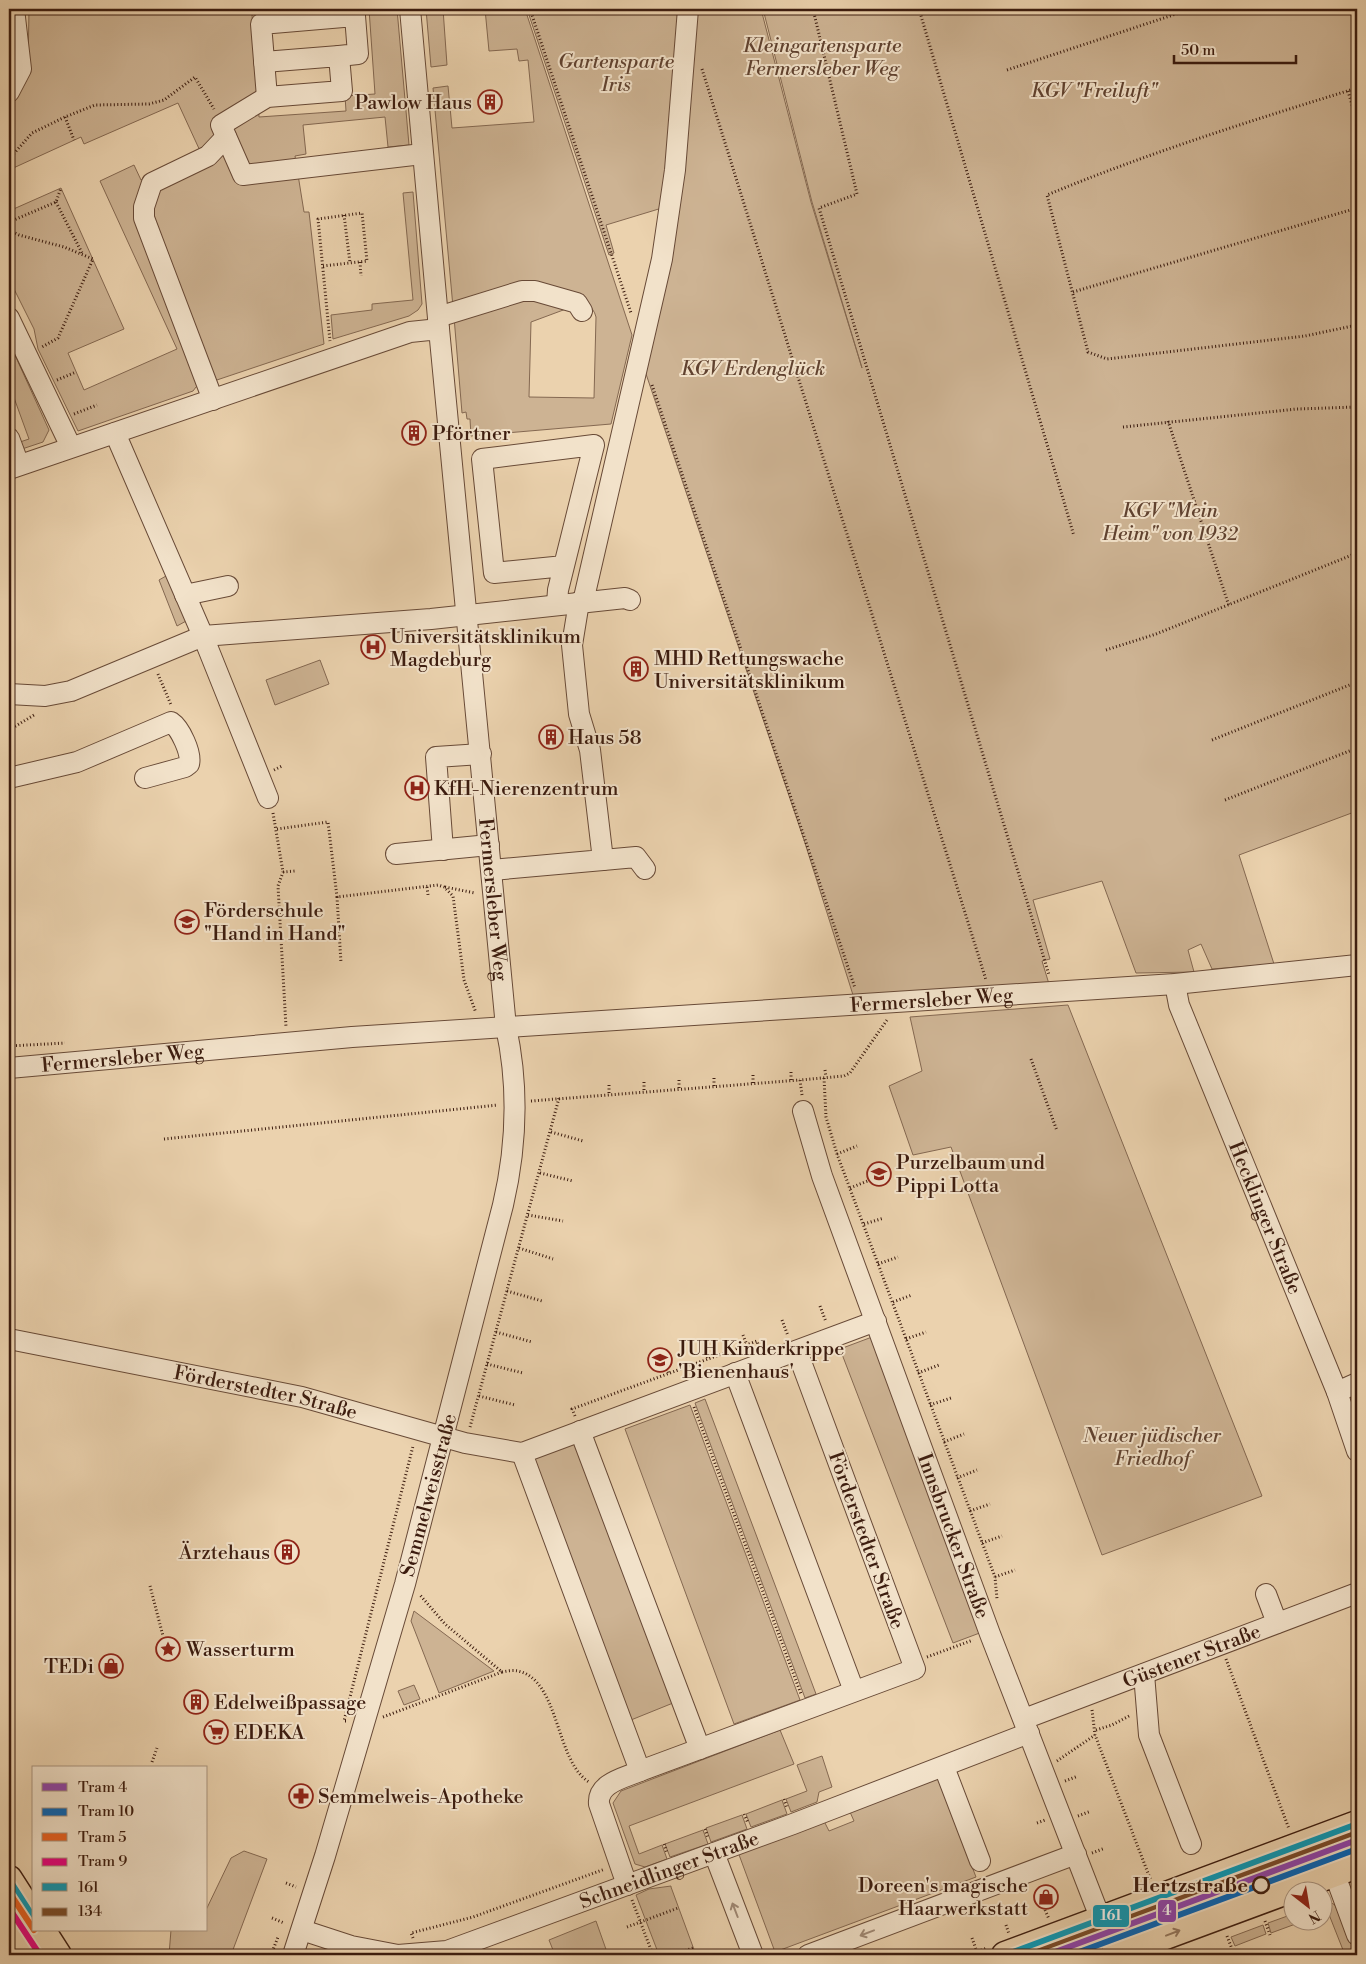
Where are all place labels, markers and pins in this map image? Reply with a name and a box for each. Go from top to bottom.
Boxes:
building icon: Pawlow Haus [477,89,503,115]
place label: Pawlow Haus [355,91,472,116]
building icon: Pförtner [401,420,427,446]
place label: Pförtner [432,422,511,447]
place label: Universitätsklinikum Magdeburg [390,625,582,673]
hospital icon: Universitätsklinikum Magdeburg [360,634,386,660]
place label: MHD Rettungswache Universitätsklinikum [654,647,846,695]
building icon: MHD Rettungswache Universitätsklinikum [623,656,649,682]
building icon: Haus 58 [538,724,564,750]
place label: Haus 58 [568,726,642,751]
hospital icon: KfH-Nierenzentrum [404,775,430,801]
place label: KfH-Nierenzentrum [434,777,619,802]
place label: Förderschule "Hand in Hand" [204,899,345,947]
school or university icon: Förderschule "Hand in Hand" [174,909,200,935]
place label: Purzelbaum und Pippi Lotta [896,1151,1045,1199]
school or university icon: Purzelbaum und Pippi Lotta [866,1161,892,1187]
place label: JUH Kinderkrippe 'Bienenhaus' [677,1337,844,1385]
school or university icon: JUH Kinderkrippe 'Bienenhaus' [647,1347,673,1373]
building icon: Ärztehaus [274,1539,300,1565]
place label: Ärztehaus [178,1540,270,1566]
place icon: Wasserturm [155,1636,181,1662]
place label: Wasserturm [185,1638,295,1663]
shop icon: TEDi [98,1653,124,1679]
place label: TEDi [44,1655,94,1680]
building icon: Edelweißpassage [183,1689,209,1715]
place label: Edelweißpassage [214,1691,366,1716]
supermarket icon: EDEKA [203,1719,229,1745]
place label: EDEKA [234,1721,306,1746]
pharmacy icon: Semmelweis-Apotheke [288,1783,314,1809]
place label: Semmelweis-Apotheke [318,1785,524,1810]
place label: Doreen's magische Haarwerkstatt [858,1874,1028,1922]
place label: Hertzstraße [1133,1874,1248,1899]
marker: Hertzstraße [1252,1876,1270,1894]
shop icon: Doreen's magische Haarwerkstatt [1033,1884,1059,1910]

